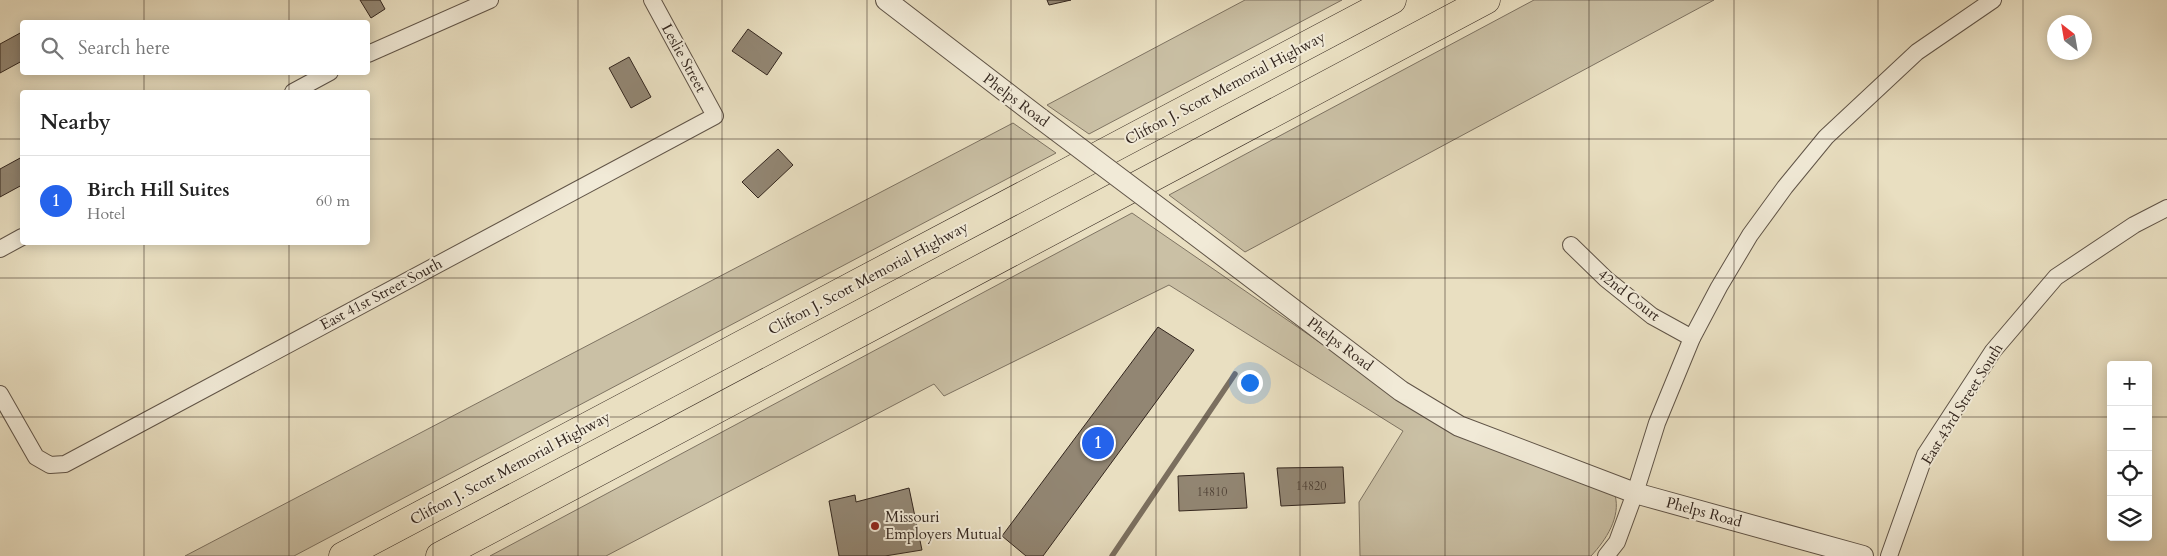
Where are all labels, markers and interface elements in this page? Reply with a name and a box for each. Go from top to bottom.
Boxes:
north arrow [2047,15,2092,60]
search box [20,20,370,75]
street label: Leslie Street [657,20,711,96]
street label: Clifton J. Scott Memorial Highway [1121,27,1329,149]
icon: search [38,34,66,62]
text: Search here [78,35,170,61]
street label: Phelps Road [979,69,1053,131]
text: Nearby [40,108,111,137]
text: Birch Hill Suites [87,177,230,203]
text: 1 [52,190,60,212]
text: 60 m [316,190,350,212]
text: Hotel [87,203,125,225]
street label: Clifton J. Scott Memorial Highway [764,217,972,339]
street label: East 41st Street South [316,253,446,335]
street label: 42nd Court [1594,264,1664,326]
street label: Phelps Road [1303,313,1377,375]
street label: East 43rd Street South [1917,339,2008,468]
map controls [2107,361,2152,541]
button: + [2107,361,2152,406]
your location [1237,370,1263,396]
button: − [2107,406,2152,451]
street label: Clifton J. Scott Memorial Highway [406,407,614,529]
pin: 1 [1082,424,1114,462]
button: locate [2107,451,2152,496]
house number: 14820 [1296,478,1326,494]
house number: 14810 [1197,484,1227,500]
street label: Phelps Road [1664,492,1744,532]
button: layers [2107,496,2152,541]
place label: Missouri Employers Mutual [885,507,1002,544]
marker: Missouri Employers Mutual [869,520,881,532]

